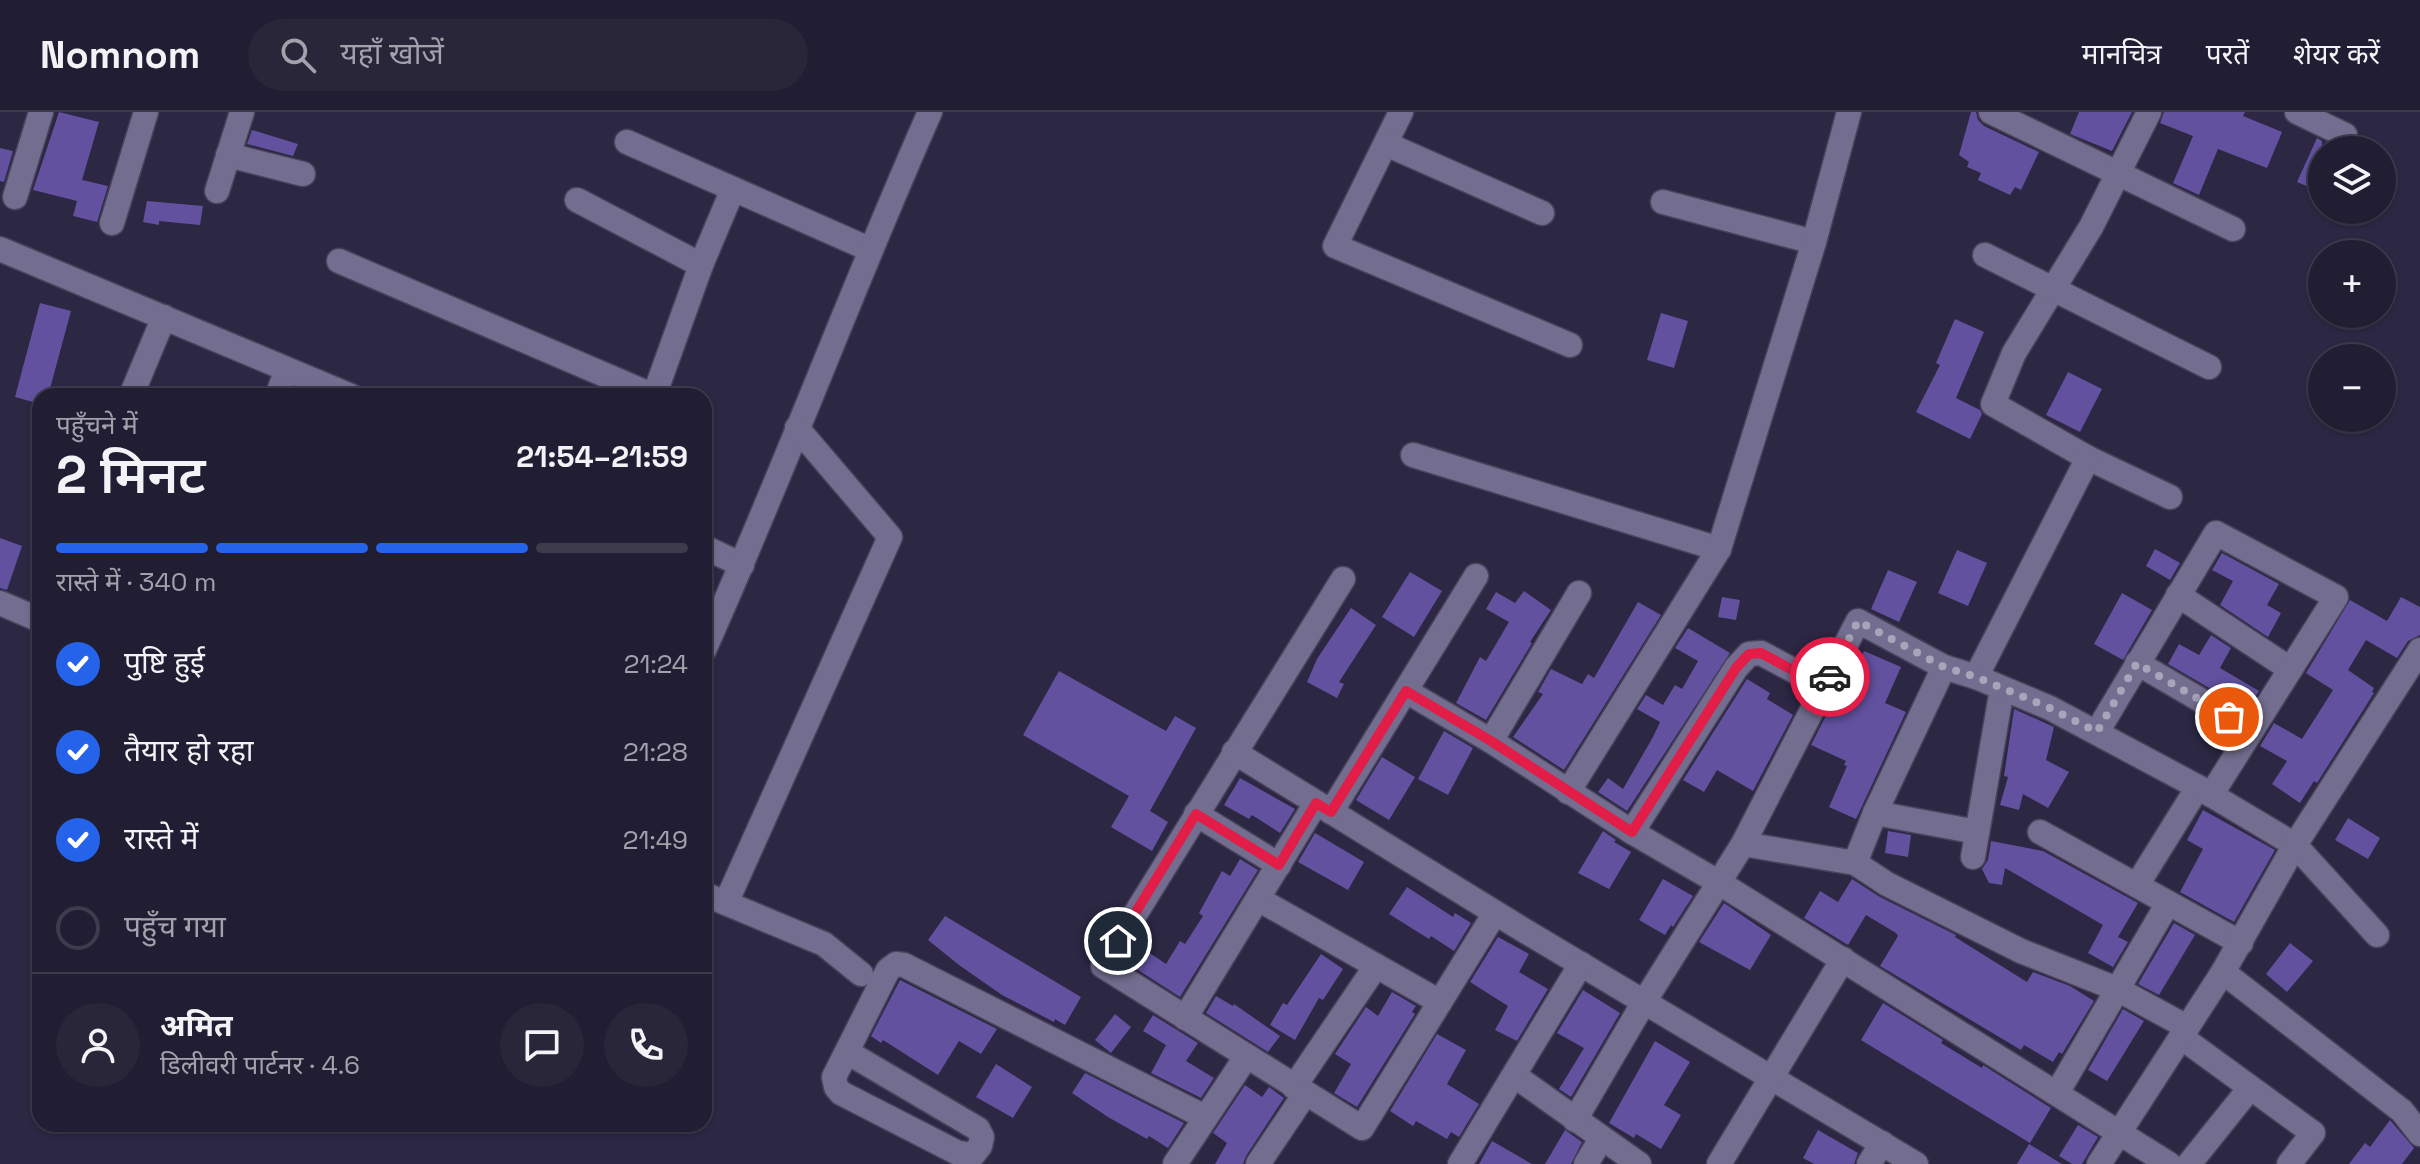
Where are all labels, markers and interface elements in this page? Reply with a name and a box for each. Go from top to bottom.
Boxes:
search box [248,19,808,91]
text: Nomnom [40,31,200,79]
icon: search [276,33,320,77]
text: यहाँ खोजें [340,34,444,73]
text: मानचित्र [2082,36,2162,72]
text: परतें [2206,36,2249,72]
text: शेयर करें [2293,36,2380,72]
map controls [2308,136,2396,432]
button: layers [2308,136,2396,224]
button: + [2308,240,2396,328]
button: − [2308,344,2396,432]
text: पहुँचने में [56,408,138,442]
text: 21:54–21:59 [516,437,688,476]
text: 2 मिनट [56,442,206,508]
text: रास्ते में · 340 m [56,565,216,599]
courier [1790,637,1870,717]
icon: check [56,642,100,686]
text: पुष्टि हुई [124,643,205,682]
text: 21:24 [624,647,688,681]
icon: car [1808,655,1852,699]
pin [2195,683,2263,751]
icon: bag [2207,695,2251,739]
icon: check [56,730,100,774]
text: तैयार हो रहा [124,731,254,770]
text: 21:28 [623,735,688,769]
icon: check [56,818,100,862]
text: रास्ते में [124,819,198,858]
text: 21:49 [623,823,688,857]
text: पहुँच गया [124,907,226,946]
pin [1084,907,1152,975]
icon: home [1096,919,1140,963]
button: person [56,1003,140,1087]
button: chat [500,1003,584,1087]
button: phone [604,1003,688,1087]
text: अमित [160,1006,233,1045]
text: डिलीवरी पार्टनर · 4.6 [160,1048,360,1082]

